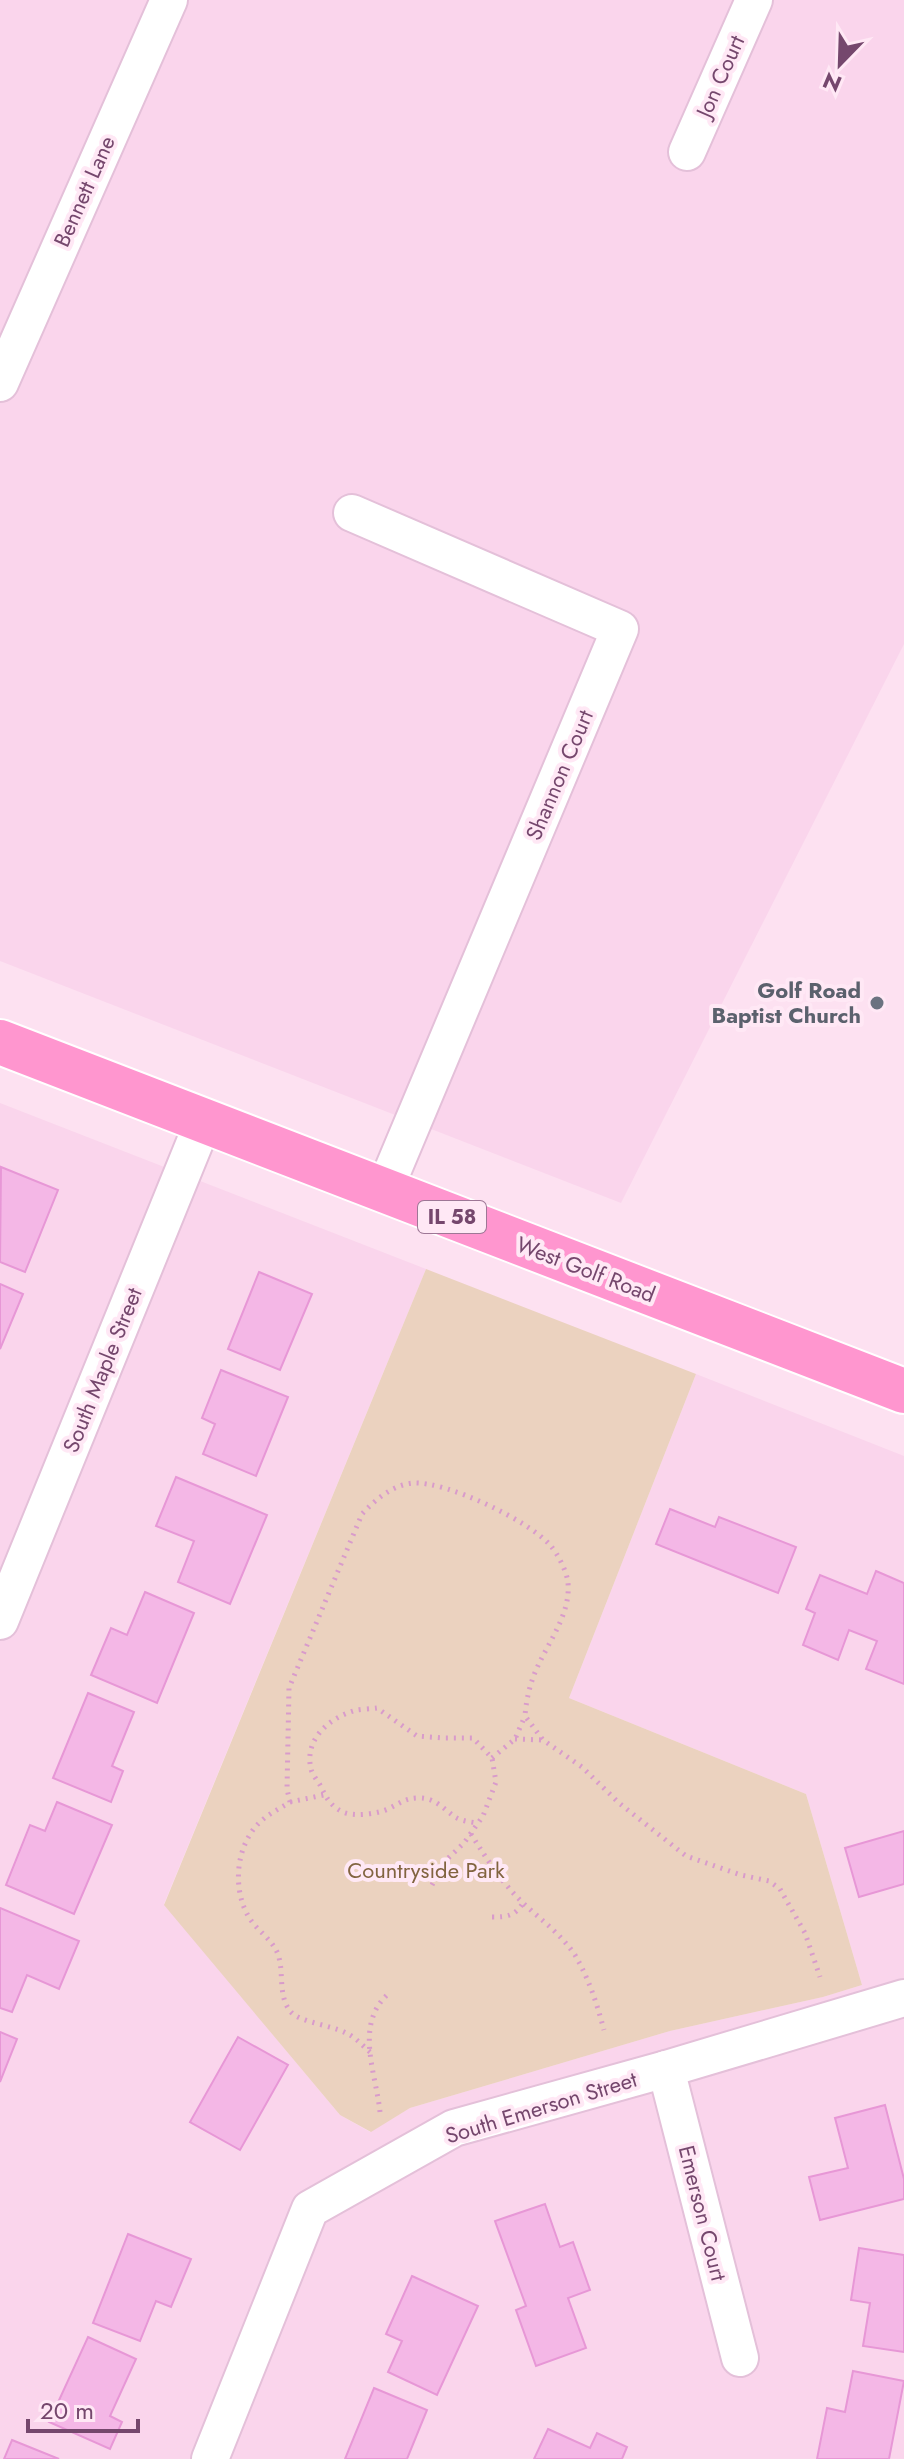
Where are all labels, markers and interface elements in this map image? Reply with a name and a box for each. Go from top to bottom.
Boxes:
north arrow [800,24,880,104]
street label: Jon Court [686,29,753,125]
text: N [818,64,846,101]
street label: Bennett Lane [45,130,123,252]
street label: Shannon Court [517,704,601,845]
place label: Golf Road Baptist Church [712,974,861,1031]
marker: Golf Road Baptist Church [868,994,886,1012]
road number: IL 58 [418,1201,486,1233]
street label: West Golf Road [512,1228,660,1310]
street label: South Maple Street [54,1282,150,1457]
park label: Countryside Park [347,1854,505,1886]
street label: South Emerson Street [441,2062,641,2151]
street label: Emerson Court [671,2142,735,2285]
scale bar [28,2383,138,2433]
text: 20 m [40,2393,94,2428]

